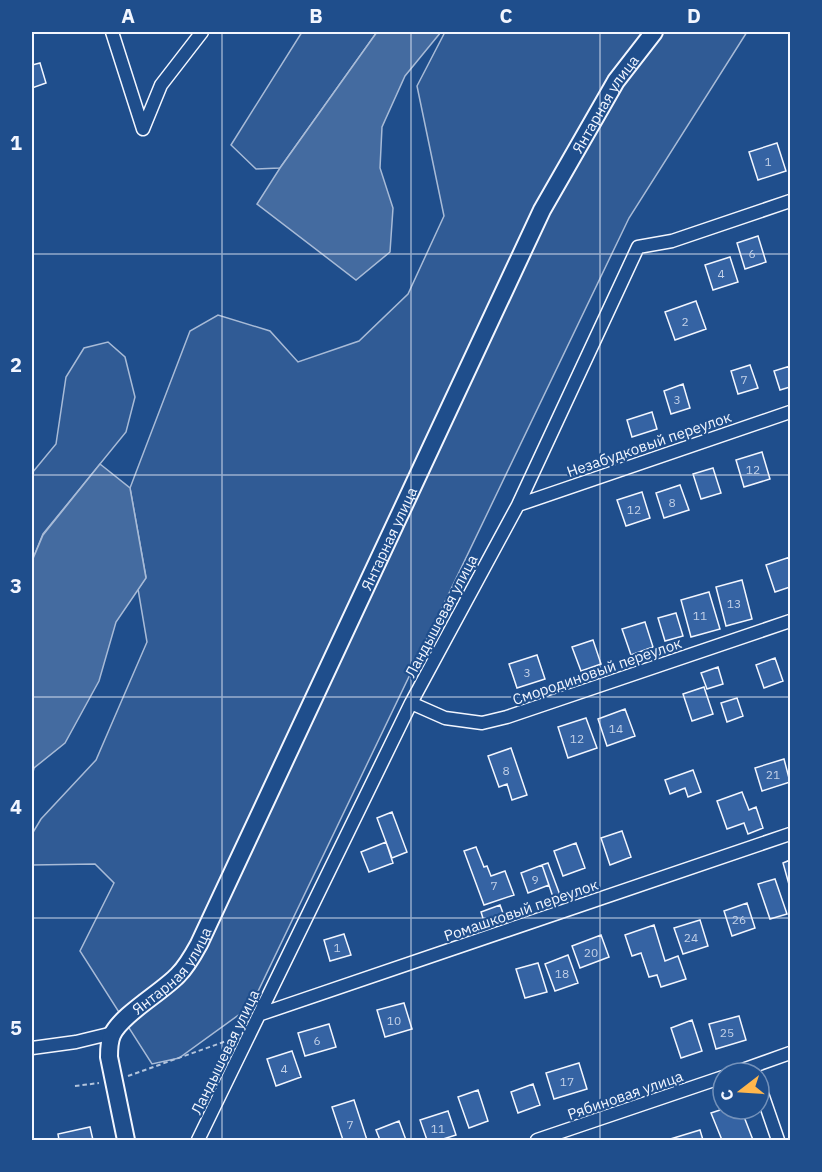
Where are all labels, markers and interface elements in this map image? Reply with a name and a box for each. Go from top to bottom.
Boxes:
text: A [121,2,135,29]
text: B [309,2,323,29]
text: C [499,2,513,29]
text: D [687,2,701,29]
street label: Янтарная улица [567,51,642,156]
text: 1 [10,129,22,156]
house number: 1 [764,154,772,169]
house number: 6 [748,246,756,261]
house number: 4 [717,266,725,281]
house number: 2 [681,314,689,329]
text: 2 [10,351,22,378]
house number: 7 [740,372,748,387]
house number: 3 [673,392,681,407]
street label: Незабудковый переулок [564,407,734,481]
house number: 12 [746,462,760,477]
street label: Янтарная улица [356,484,421,593]
house number: 8 [668,495,676,510]
house number: 12 [627,502,641,517]
street label: Ландышевая улица [401,551,481,681]
text: 3 [10,572,22,599]
house number: 13 [727,596,741,611]
house number: 11 [693,608,707,623]
street label: Смородиновый переулок [510,633,684,709]
house number: 3 [523,665,531,680]
house number: 14 [609,721,623,736]
house number: 12 [570,731,584,746]
house number: 8 [502,763,510,778]
house number: 21 [766,767,780,782]
text: 4 [10,793,22,820]
house number: 9 [531,872,539,887]
street label: Ромашковый переулок [441,875,601,945]
house number: 7 [490,878,498,893]
house number: 26 [732,912,746,927]
street label: Янтарная улица [128,924,215,1018]
house number: 24 [684,930,698,945]
house number: 1 [333,940,341,955]
house number: 20 [584,945,598,960]
house number: 18 [555,966,569,981]
street label: Ландышевая улица [187,986,263,1118]
house number: 10 [387,1013,401,1028]
text: 5 [10,1014,22,1041]
house number: 25 [720,1025,734,1040]
house number: 6 [313,1033,321,1048]
house number: 4 [280,1061,288,1076]
north arrow [711,1061,771,1121]
street label: Рябиновая улица [565,1066,685,1124]
house number: 17 [560,1074,574,1089]
text: С [716,1087,738,1103]
house number: 7 [346,1117,354,1132]
house number: 11 [431,1121,445,1136]

